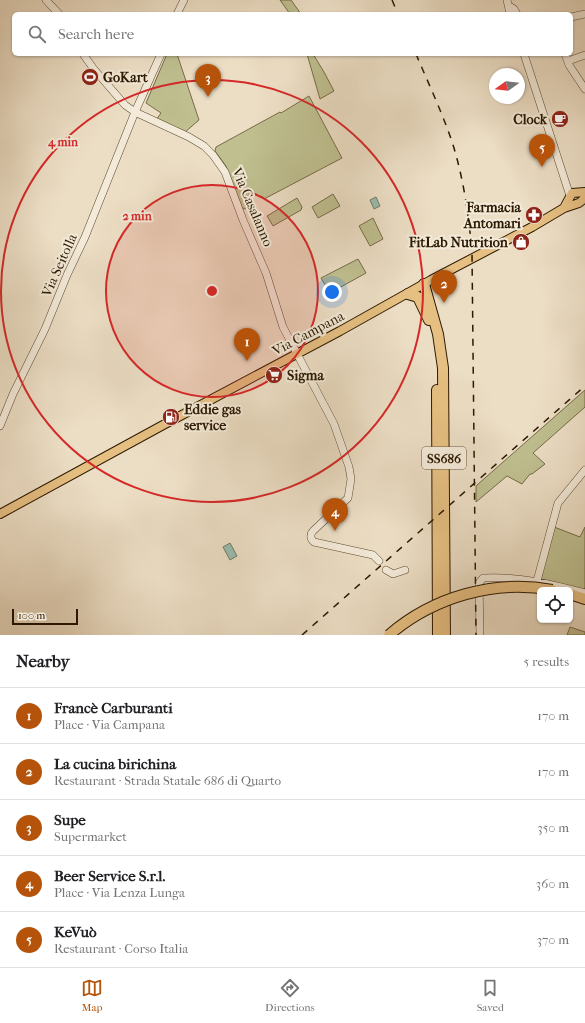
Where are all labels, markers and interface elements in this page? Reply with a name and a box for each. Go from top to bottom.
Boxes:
search box [12,12,573,56]
icon: search [26,23,48,45]
text: Search here [58,25,134,43]
pin: 3 [195,64,221,97]
sports icon: GoKart [80,67,100,87]
north arrow [489,68,525,104]
place label: GoKart [103,69,149,86]
cafe icon: Clock [550,109,570,129]
place label: Clock [513,111,548,128]
pin: 5 [529,134,555,167]
text: 4 min [47,135,79,150]
street label: Via Casalanno [228,164,277,249]
place label: Farmacia Antomari [463,199,522,232]
pharmacy icon: Farmacia Antomari [524,205,544,225]
text: 2 min [122,209,153,223]
street label: Via Seitolla [38,231,81,300]
shop icon: FitLab Nutrition [511,232,531,252]
place label: FitLab Nutrition [408,234,509,251]
pin: 2 [431,270,457,303]
your location [322,282,342,302]
centre of rings [205,284,219,298]
street label: Via Campana [269,307,348,360]
pin: 1 [234,328,260,361]
supermarket icon: Sigma [264,365,284,385]
place label: Sigma [287,367,324,384]
place label: Eddie gas service [184,401,242,434]
fuel station icon: Eddie gas service [161,407,181,427]
road number: SS686 [422,447,466,469]
pin: 4 [322,498,348,531]
map controls [537,587,573,623]
button: locate [537,587,573,623]
scale bar [12,607,78,626]
text: 100 m [18,609,46,622]
text: Nearby [16,651,70,671]
text: 5 results [524,654,569,669]
text: Francè Carburanti [54,699,173,717]
text: 1 [27,708,31,723]
text: 170 m [537,708,569,723]
text: Place · Via Campana [54,717,165,732]
text: La cucina birichina [54,755,176,773]
text: 2 [26,764,32,779]
text: 170 m [537,764,569,779]
text: Restaurant · Strada Statale 686 di Quarto [54,773,281,788]
text: Supe [54,811,86,829]
text: 3 [26,820,32,835]
text: 350 m [537,820,569,835]
text: Supermarket [54,829,127,844]
text: Beer Service S.r.l. [54,867,165,885]
text: 4 [25,876,33,891]
text: 360 m [536,876,569,891]
text: Place · Via Lenza Lunga [54,885,185,900]
text: KeVuò [54,923,97,941]
text: 5 [26,932,32,947]
text: 370 m [537,932,569,947]
text: Restaurant · Corso Italia [54,941,188,956]
tab: Map [81,977,103,1014]
tab: Directions [265,977,315,1014]
tab: Saved [477,977,504,1014]

